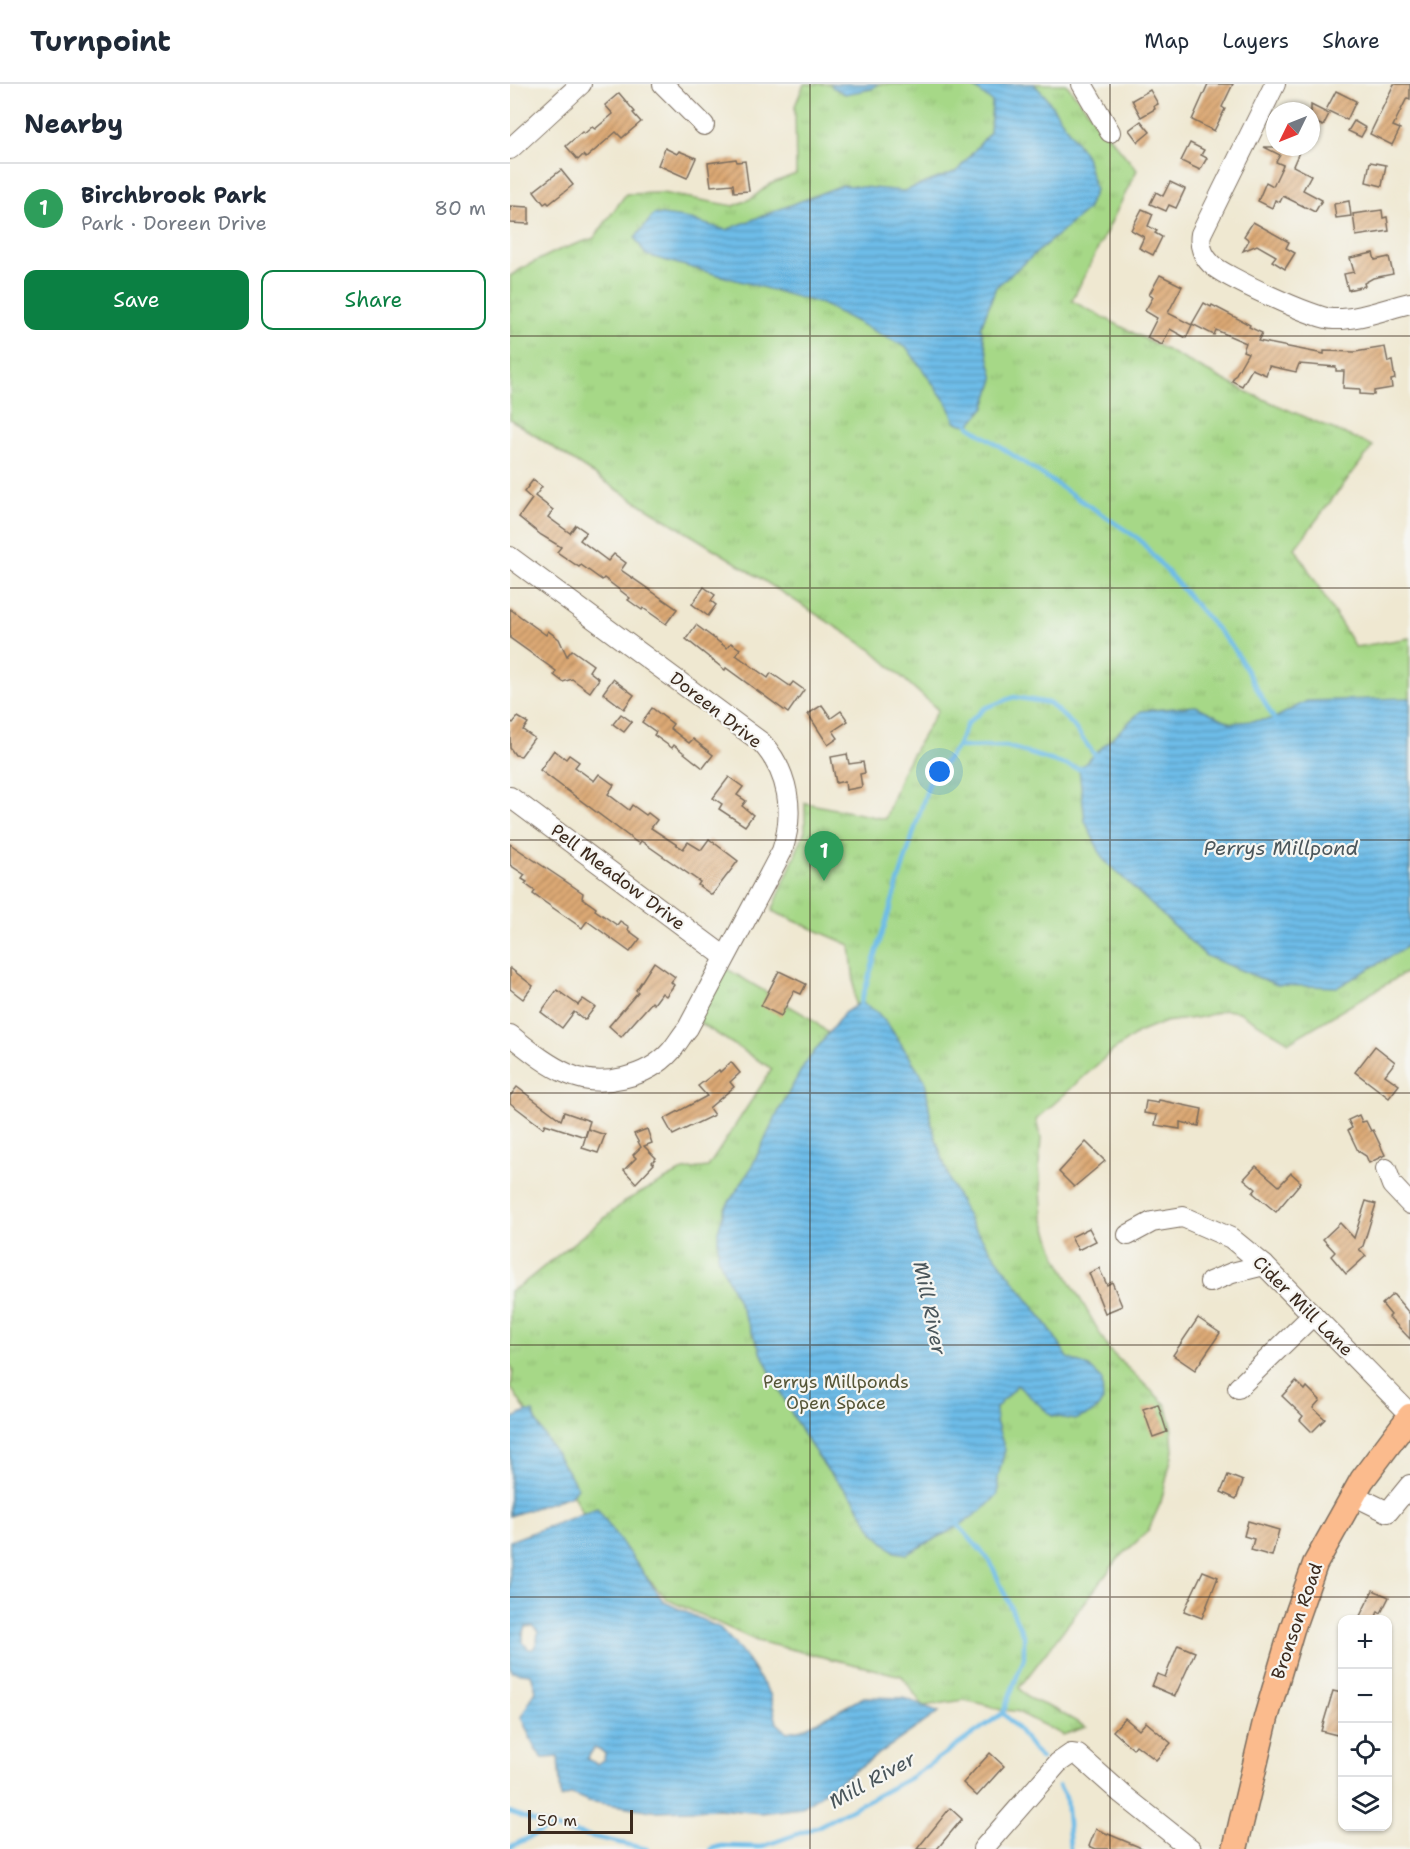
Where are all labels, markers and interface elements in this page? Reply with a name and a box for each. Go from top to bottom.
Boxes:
text: Turnpoint [30,22,171,60]
text: Map [1144,27,1189,55]
text: Layers [1222,27,1289,55]
text: Share [1322,27,1380,55]
north arrow [1266,102,1320,156]
text: Nearby [24,106,123,141]
text: Birchbrook Park [81,181,267,210]
text: 1 [39,195,48,221]
text: 80 m [434,195,486,221]
text: Park · Doreen Drive [81,210,267,236]
button: Save [24,270,249,330]
button: Share [261,270,486,330]
street label: Doreen Drive [665,666,767,754]
your location [925,757,954,786]
street label: Pell Meadow Drive [546,818,690,936]
pin: 1 [804,832,844,881]
water label: Perrys Millpond [1204,835,1359,861]
street label: Cider Mill Lane [1248,1251,1358,1361]
water label: Mill River [907,1259,953,1358]
park label: Perrys Millponds Open Space [763,1370,909,1415]
street label: Bronson Road [1266,1560,1328,1682]
map controls [1338,1615,1392,1831]
button: + [1338,1615,1392,1669]
button: − [1338,1669,1392,1723]
button: locate [1338,1723,1392,1777]
water label: Mill River [824,1745,920,1814]
button: layers [1338,1777,1392,1831]
scale bar [528,1807,633,1834]
text: 50 m [537,1810,577,1831]

